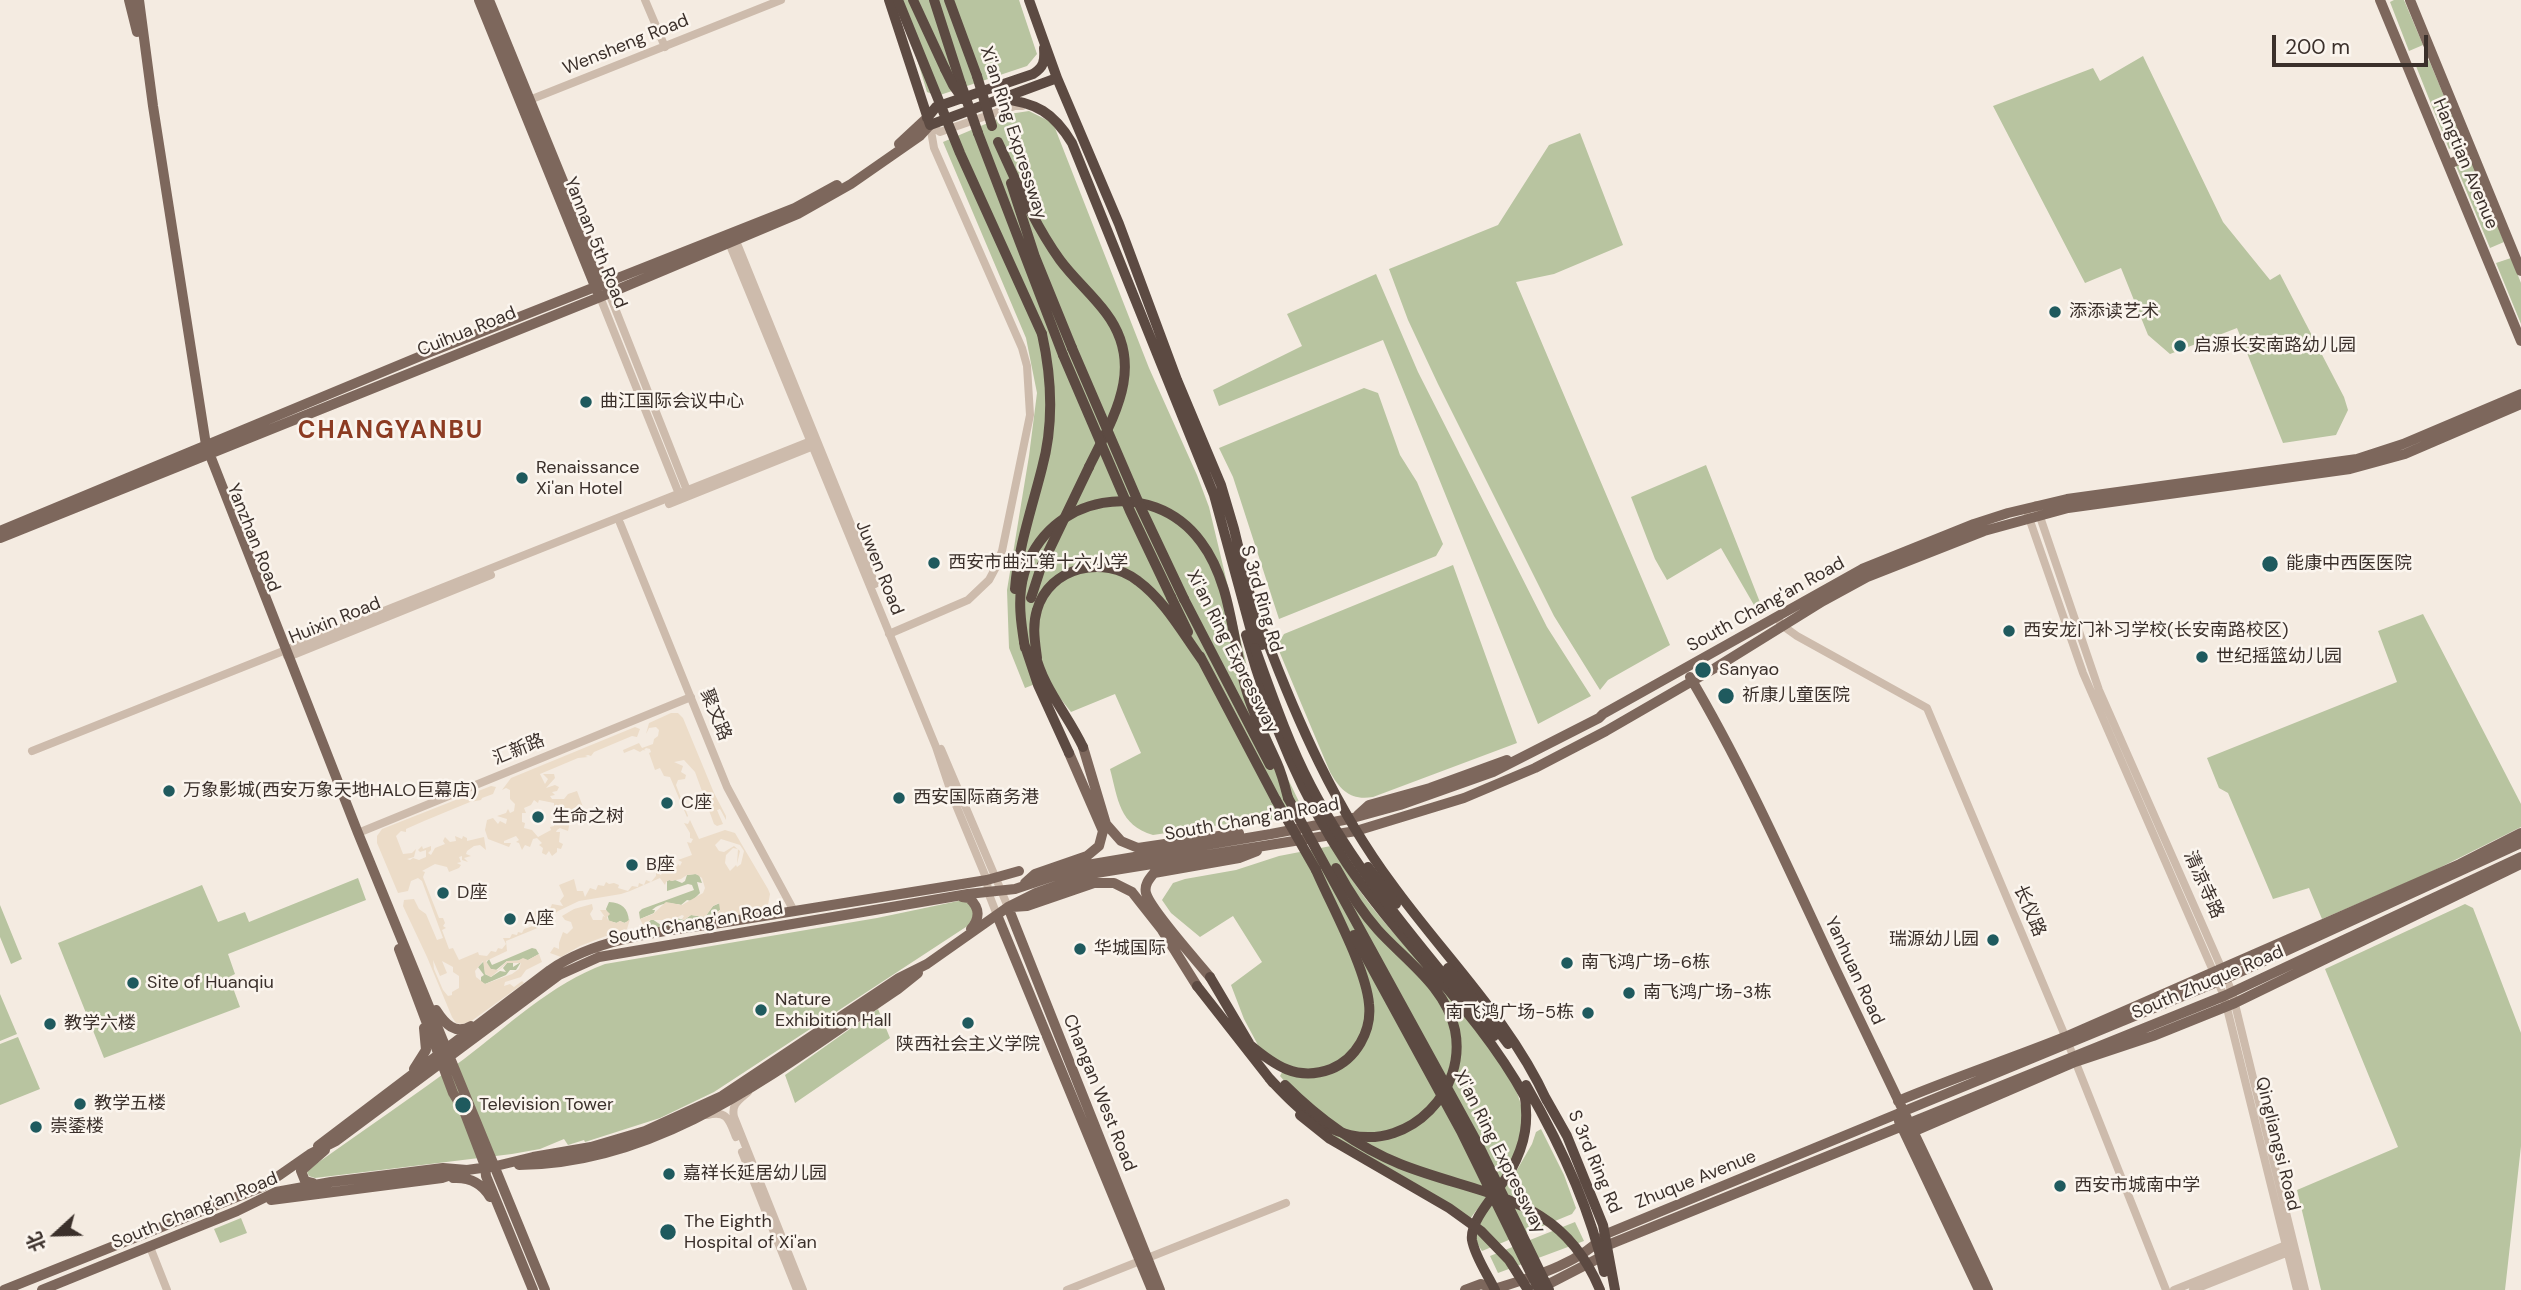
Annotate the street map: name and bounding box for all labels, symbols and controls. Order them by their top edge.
street label: Wensheng Road [560,10,692,80]
scale bar [2276,21,2432,65]
text: 200 m [2285,33,2350,61]
street label: Xi'an Ring Expressway [975,44,1051,222]
street label: Hangtian Avenue [2428,95,2502,233]
street label: Yannan 5th Road [559,174,631,312]
place label: 添添读艺术 [2069,301,2159,323]
street label: Cuihua Road [414,302,520,362]
marker: 添添读艺术 [2047,304,2063,320]
place label: 启源长安南路幼儿园 [2194,335,2356,357]
marker: 启源长安南路幼儿园 [2172,338,2188,354]
place label: 曲江国际会议中心 [600,391,744,413]
marker: 曲江国际会议中心 [578,394,594,410]
district label: CHANGYANBU [299,418,483,446]
place label: Renaissance Xi'an Hotel [536,457,640,500]
marker: Renaissance Xi'an Hotel [514,470,530,486]
street label: Yanzhan Road [222,481,284,595]
street label: Juwen Road [850,518,908,618]
street label: S 3rd Ring Rd [1235,543,1287,655]
place label: 西安市曲江第十六小学 [948,552,1128,574]
street label: South Chang'an Road [1683,553,1849,657]
place label: 能康中西医医院 [2286,553,2412,575]
marker: 能康中西医医院 [2260,554,2280,574]
marker: 西安市曲江第十六小学 [926,555,942,571]
street label: Xi'an Ring Expressway [1181,567,1283,737]
street label: Huixin Road [286,593,384,649]
place label: 西安龙门补习学校(长安南路校区) [2023,620,2288,642]
marker: 西安龙门补习学校(长安南路校区) [2001,623,2017,639]
place label: 世纪摇篮幼儿园 [2216,646,2342,668]
marker: 世纪摇篮幼儿园 [2194,649,2210,665]
place label: Sanyao [1719,659,1779,681]
marker: Sanyao [1693,660,1713,680]
place label: 祈康儿童医院 [1742,685,1850,707]
street label: 聚文路 [695,686,735,744]
marker: 祈康儿童医院 [1716,686,1736,706]
street label: 汇新路 [490,730,548,770]
place label: 万象影城(西安万象天地HALO巨幕店) [183,780,477,802]
marker: 万象影城(西安万象天地HALO巨幕店) [161,783,177,799]
place label: 西安国际商务港 [913,787,1039,809]
marker: 西安国际商务港 [891,790,907,806]
place label: C座 [681,792,712,814]
street label: South Chang'an Road [1163,794,1341,846]
marker: C座 [659,795,675,811]
place label: 生命之树 [552,806,624,828]
marker: 生命之树 [530,809,546,825]
street label: 清凉寺路 [2178,848,2228,922]
place label: B座 [646,854,675,876]
marker: B座 [624,857,640,873]
place label: D座 [457,882,487,904]
street label: 长仪路 [2009,882,2049,940]
marker: D座 [435,885,451,901]
street label: South Chang'an Road [607,898,785,950]
place label: A座 [524,908,554,930]
marker: A座 [502,911,518,927]
street label: Yanhuan Road [1820,914,1888,1028]
place label: 瑞源幼儿园 [1889,929,1979,951]
marker: 瑞源幼儿园 [1985,932,2001,948]
place label: 华城国际 [1094,938,1166,960]
marker: 华城国际 [1072,941,1088,957]
street label: South Zhuque Road [2129,941,2287,1025]
place label: 南飞鸿广场-6栋 [1581,952,1710,974]
marker: 南飞鸿广场-6栋 [1559,955,1575,971]
place label: Site of Huanqiu [147,972,274,994]
marker: Site of Huanqiu [125,975,141,991]
place label: 南飞鸿广场-3栋 [1643,982,1771,1004]
marker: 南飞鸿广场-3栋 [1621,985,1637,1001]
place label: Nature Exhibition Hall [775,989,892,1032]
marker: Nature Exhibition Hall [753,1002,769,1018]
place label: 南飞鸿广场-5栋 [1445,1002,1574,1024]
marker: 南飞鸿广场-5栋 [1580,1005,1596,1021]
street label: Changan West Road [1058,1011,1140,1175]
place label: 教学六楼 [64,1013,136,1035]
marker: 陕西社会主义学院 [960,1015,976,1031]
marker: 教学六楼 [42,1016,58,1032]
place label: 陕西社会主义学院 [896,1034,1040,1056]
street label: Xi'an Ring Expressway [1448,1067,1550,1237]
street label: Qingliangsi Road [2250,1075,2304,1213]
place label: 教学五楼 [94,1093,166,1115]
place label: Television Tower [479,1094,614,1116]
marker: Television Tower [453,1095,473,1115]
marker: 教学五楼 [72,1096,88,1112]
street label: S 3rd Ring Rd [1563,1107,1625,1217]
place label: 崇鋈楼 [50,1116,104,1138]
marker: 崇鋈楼 [28,1119,44,1135]
street label: Zhuque Avenue [1633,1146,1759,1214]
place label: 嘉祥长延居幼儿园 [683,1163,827,1185]
marker: 嘉祥长延居幼儿园 [661,1166,677,1182]
street label: South Chang'an Road [109,1168,281,1254]
place label: 西安市城南中学 [2074,1175,2200,1197]
marker: 西安市城南中学 [2052,1178,2068,1194]
north arrow [21,1199,91,1269]
place label: The Eighth Hospital of Xi'an [684,1211,817,1254]
marker: The Eighth Hospital of Xi'an [658,1222,678,1242]
text: 北 [21,1229,51,1256]

